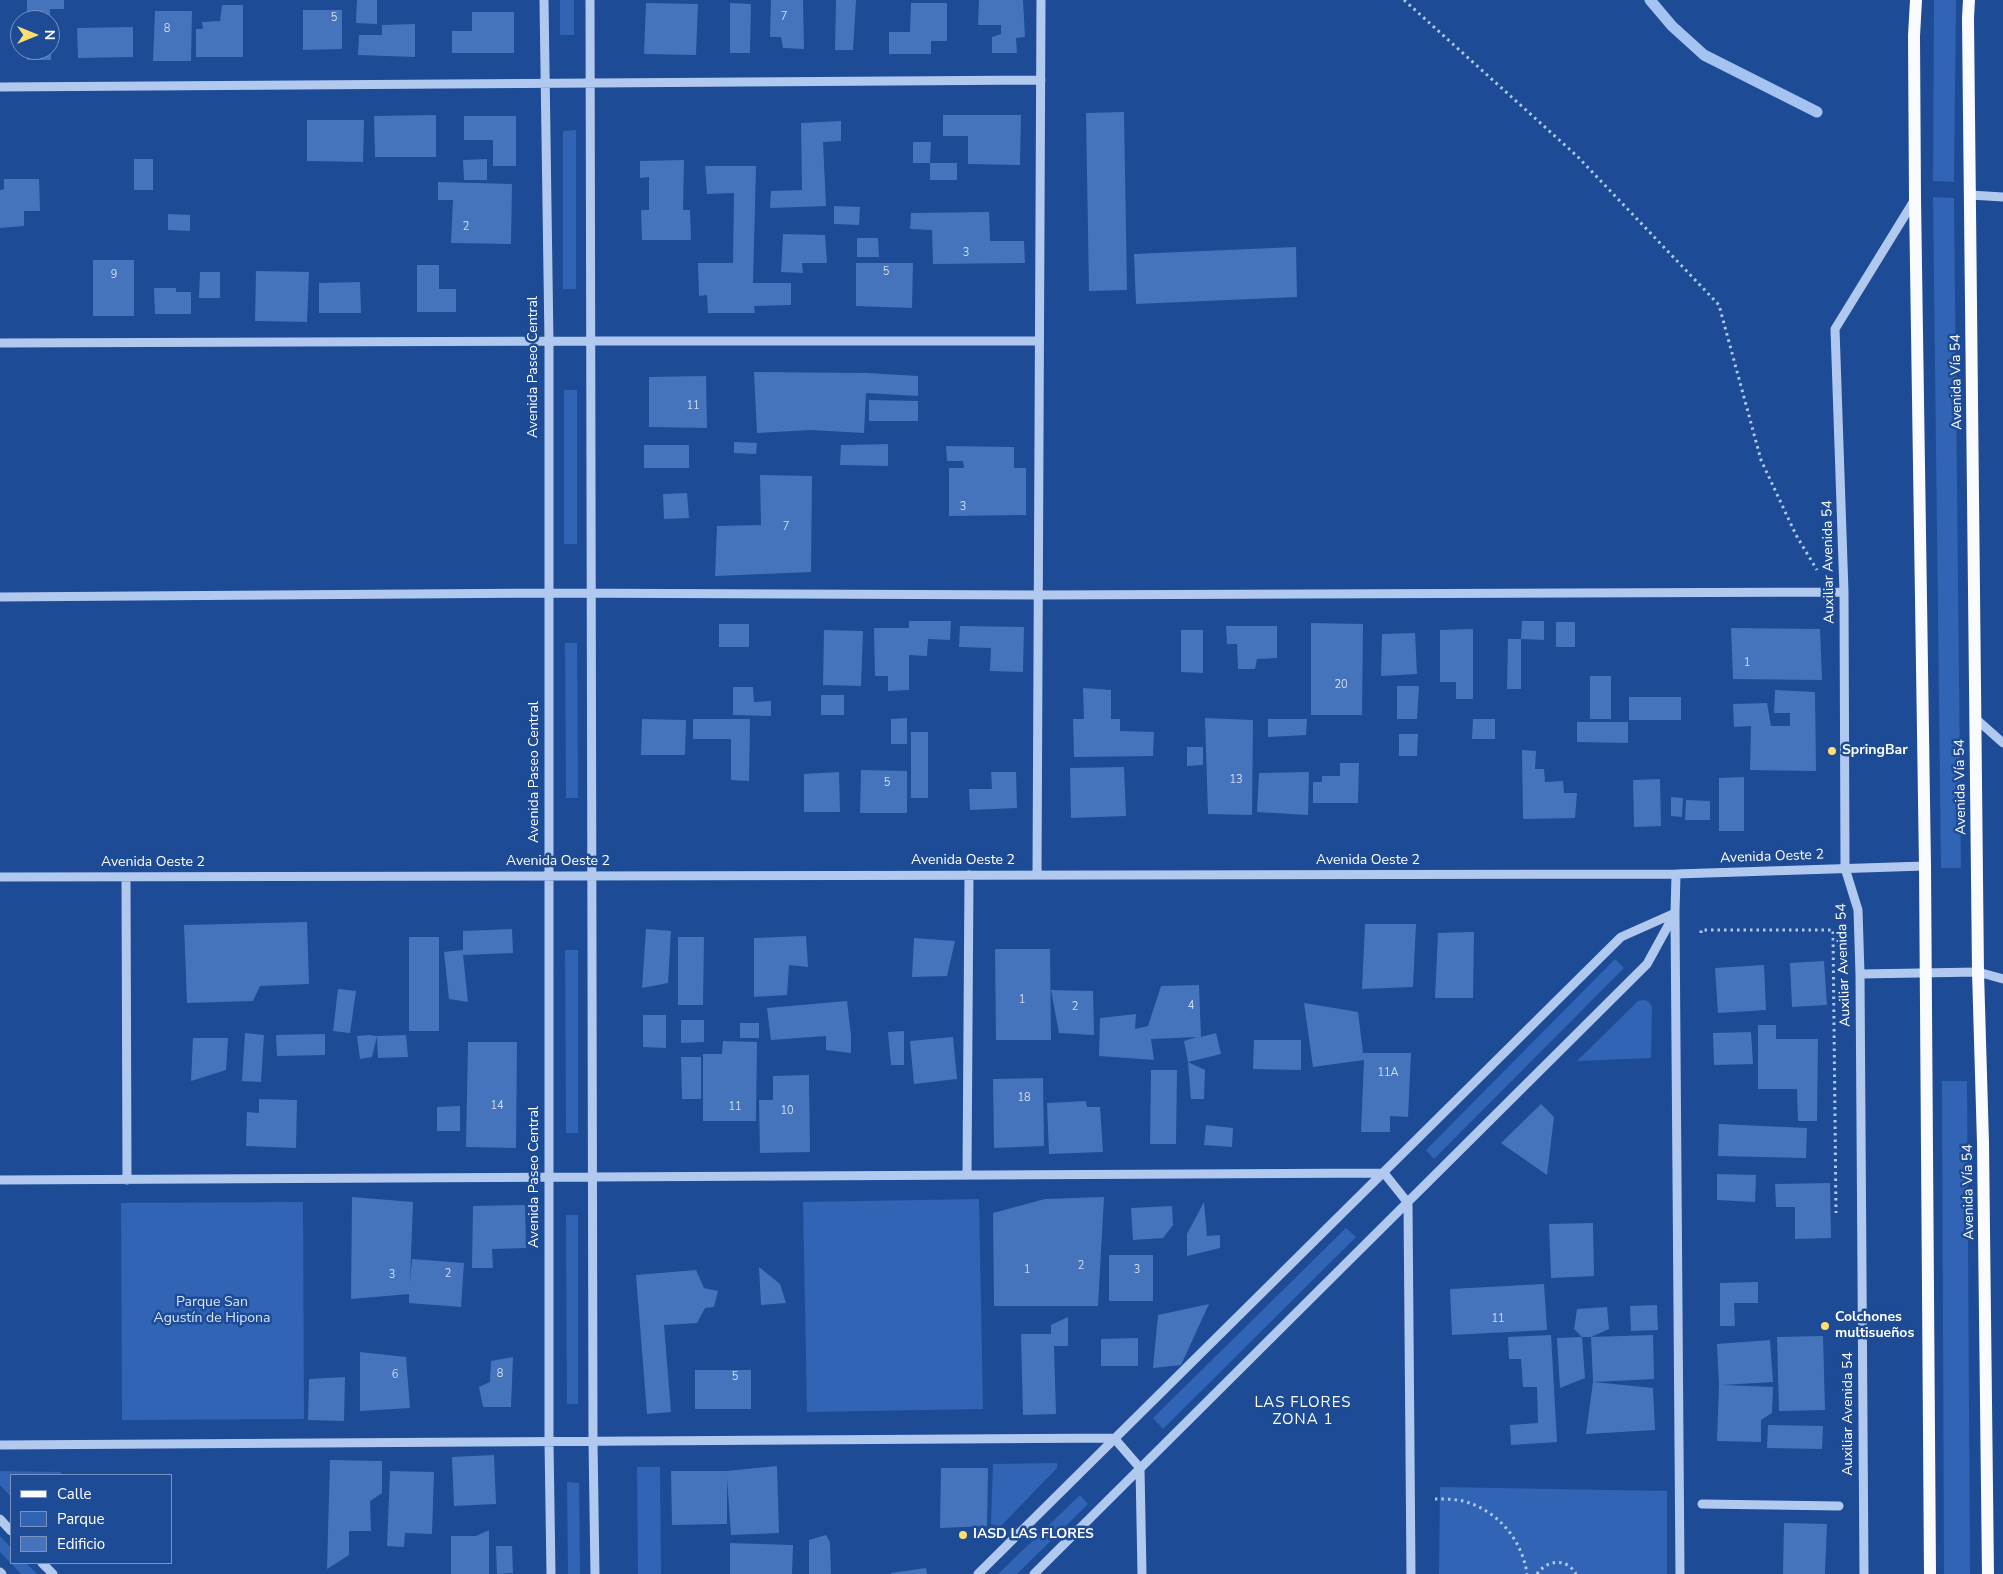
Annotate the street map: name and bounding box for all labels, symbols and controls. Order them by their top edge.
north arrow [10,10,60,60]
house number: 7 [781,10,787,24]
house number: 5 [331,11,337,25]
house number: 8 [164,22,170,36]
text: N [40,30,59,40]
house number: 2 [463,220,469,234]
house number: 3 [963,246,969,260]
house number: 5 [883,265,889,279]
house number: 9 [111,268,117,282]
street label: Avenida Paseo Central [526,296,542,438]
street label: Avenida Vía 54 [1948,334,1966,430]
house number: 11 [686,399,700,413]
house number: 3 [960,500,966,514]
street label: Auxiliar Avenida 54 [1820,500,1838,624]
house number: 7 [783,520,789,534]
house number: 1 [1744,656,1750,670]
house number: 20 [1334,678,1348,692]
street label: Avenida Paseo Central [527,701,543,843]
street label: Avenida Vía 54 [1952,739,1970,835]
place label: SpringBar [1842,743,1908,759]
marker: SpringBar [1826,745,1838,757]
house number: 13 [1229,773,1243,787]
house number: 5 [884,776,890,790]
street label: Avenida Oeste 2 [1720,847,1824,867]
street label: Avenida Oeste 2 [911,853,1015,869]
street label: Avenida Oeste 2 [1316,853,1420,869]
street label: Avenida Oeste 2 [506,854,610,870]
street label: Avenida Oeste 2 [101,855,205,871]
street label: Auxiliar Avenida 54 [1833,903,1855,1027]
house number: 1 [1019,993,1025,1007]
house number: 4 [1188,999,1194,1013]
house number: 2 [1072,1000,1078,1014]
house number: 11A [1377,1066,1399,1080]
house number: 18 [1017,1091,1031,1105]
house number: 14 [490,1099,504,1113]
house number: 11 [728,1100,742,1114]
house number: 10 [780,1104,794,1118]
street label: Avenida Paseo Central [527,1106,543,1248]
street label: Avenida Vía 54 [1960,1144,1978,1240]
house number: 2 [1078,1259,1084,1273]
house number: 1 [1024,1263,1030,1277]
house number: 3 [1134,1263,1140,1277]
house number: 2 [445,1267,451,1281]
house number: 3 [389,1268,395,1282]
park label: Parque San Agustín de Hipona [154,1295,270,1328]
place label: Colchones multisueños [1835,1310,1914,1342]
house number: 11 [1491,1312,1505,1326]
marker: Colchones multisueños [1819,1320,1831,1332]
street label: Auxiliar Avenida 54 [1841,1352,1857,1476]
house number: 8 [497,1367,503,1381]
house number: 6 [392,1368,398,1382]
house number: 5 [732,1370,738,1384]
district label: LAS FLORES ZONA 1 [1253,1394,1353,1429]
legend [10,1474,172,1564]
text: Calle [57,1484,92,1504]
text: Parque [57,1509,105,1529]
place label: IASD LAS FLORES [973,1527,1094,1543]
marker: IASD LAS FLORES [957,1529,969,1541]
text: Edificio [57,1534,105,1554]

